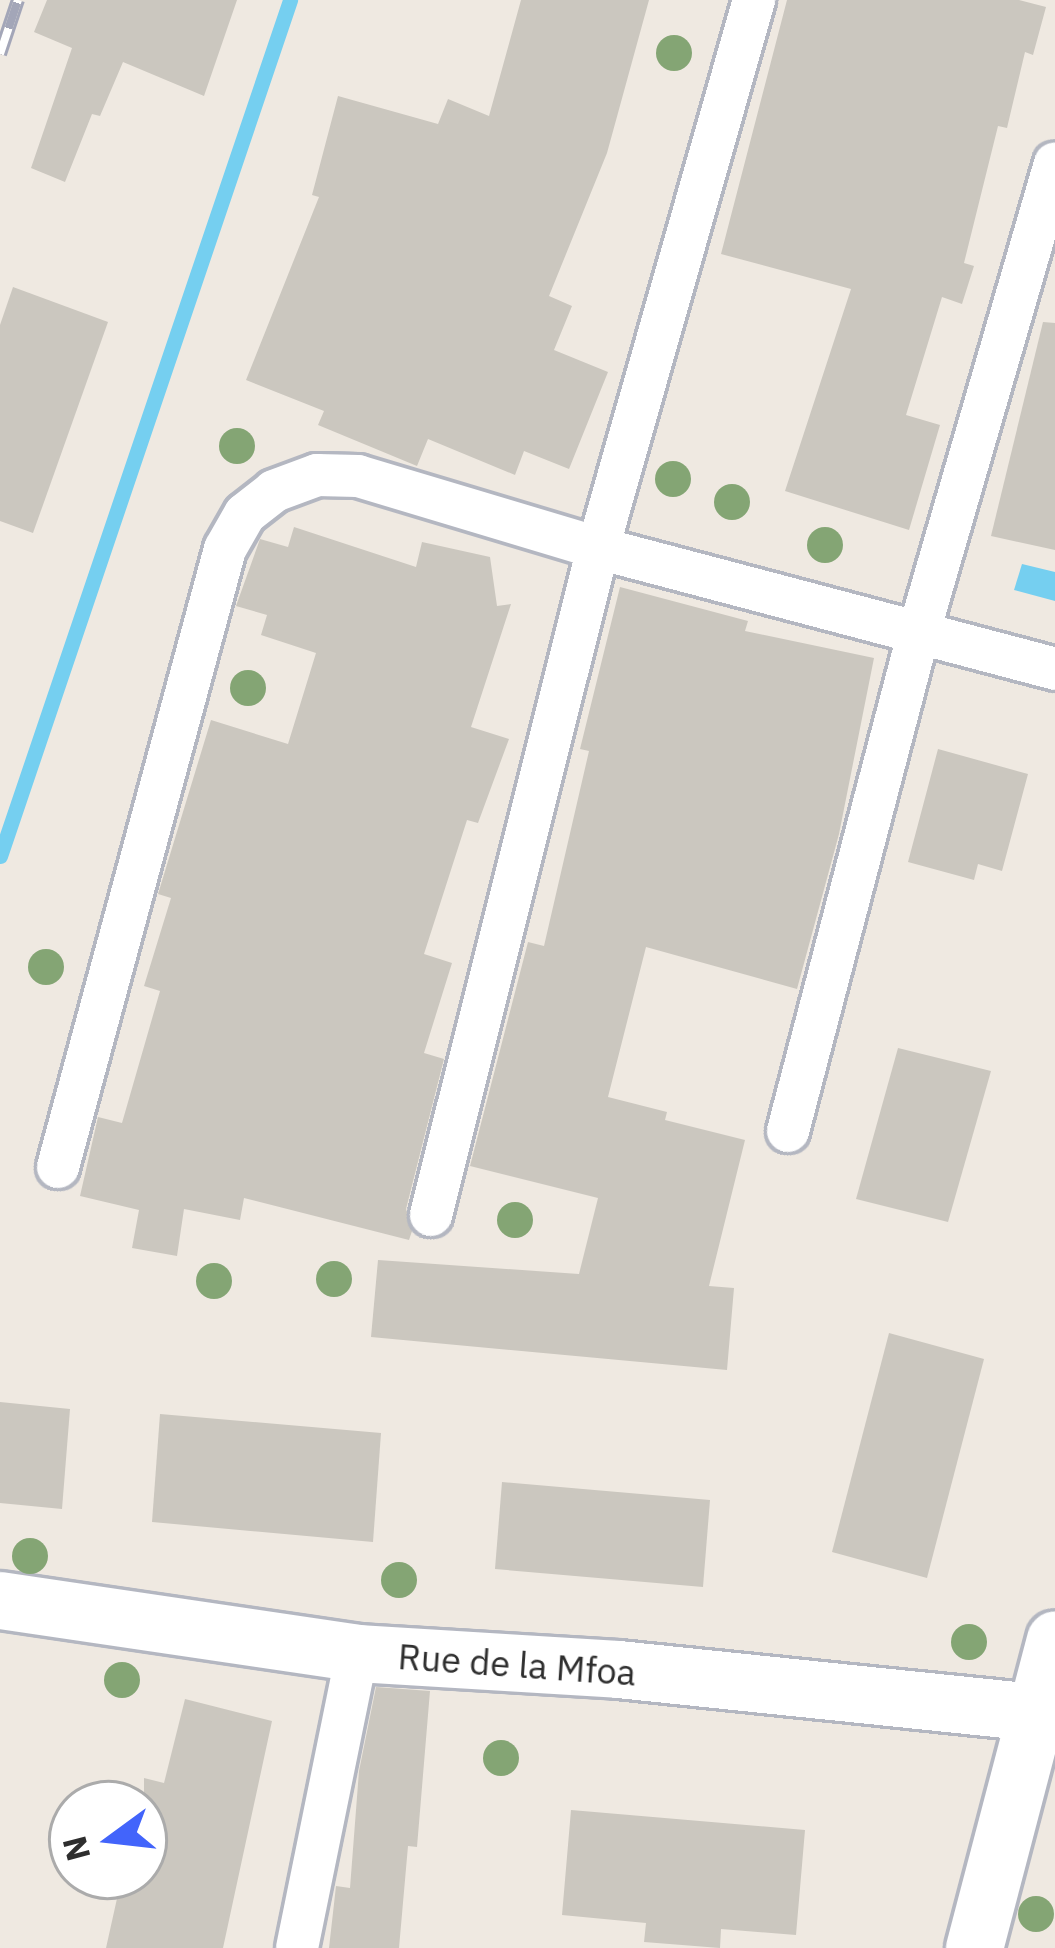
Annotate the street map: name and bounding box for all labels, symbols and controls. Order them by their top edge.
street label: Rue de la Mfoa [397,1634,637,1694]
north arrow [48,1780,168,1900]
text: N [52,1832,100,1866]

